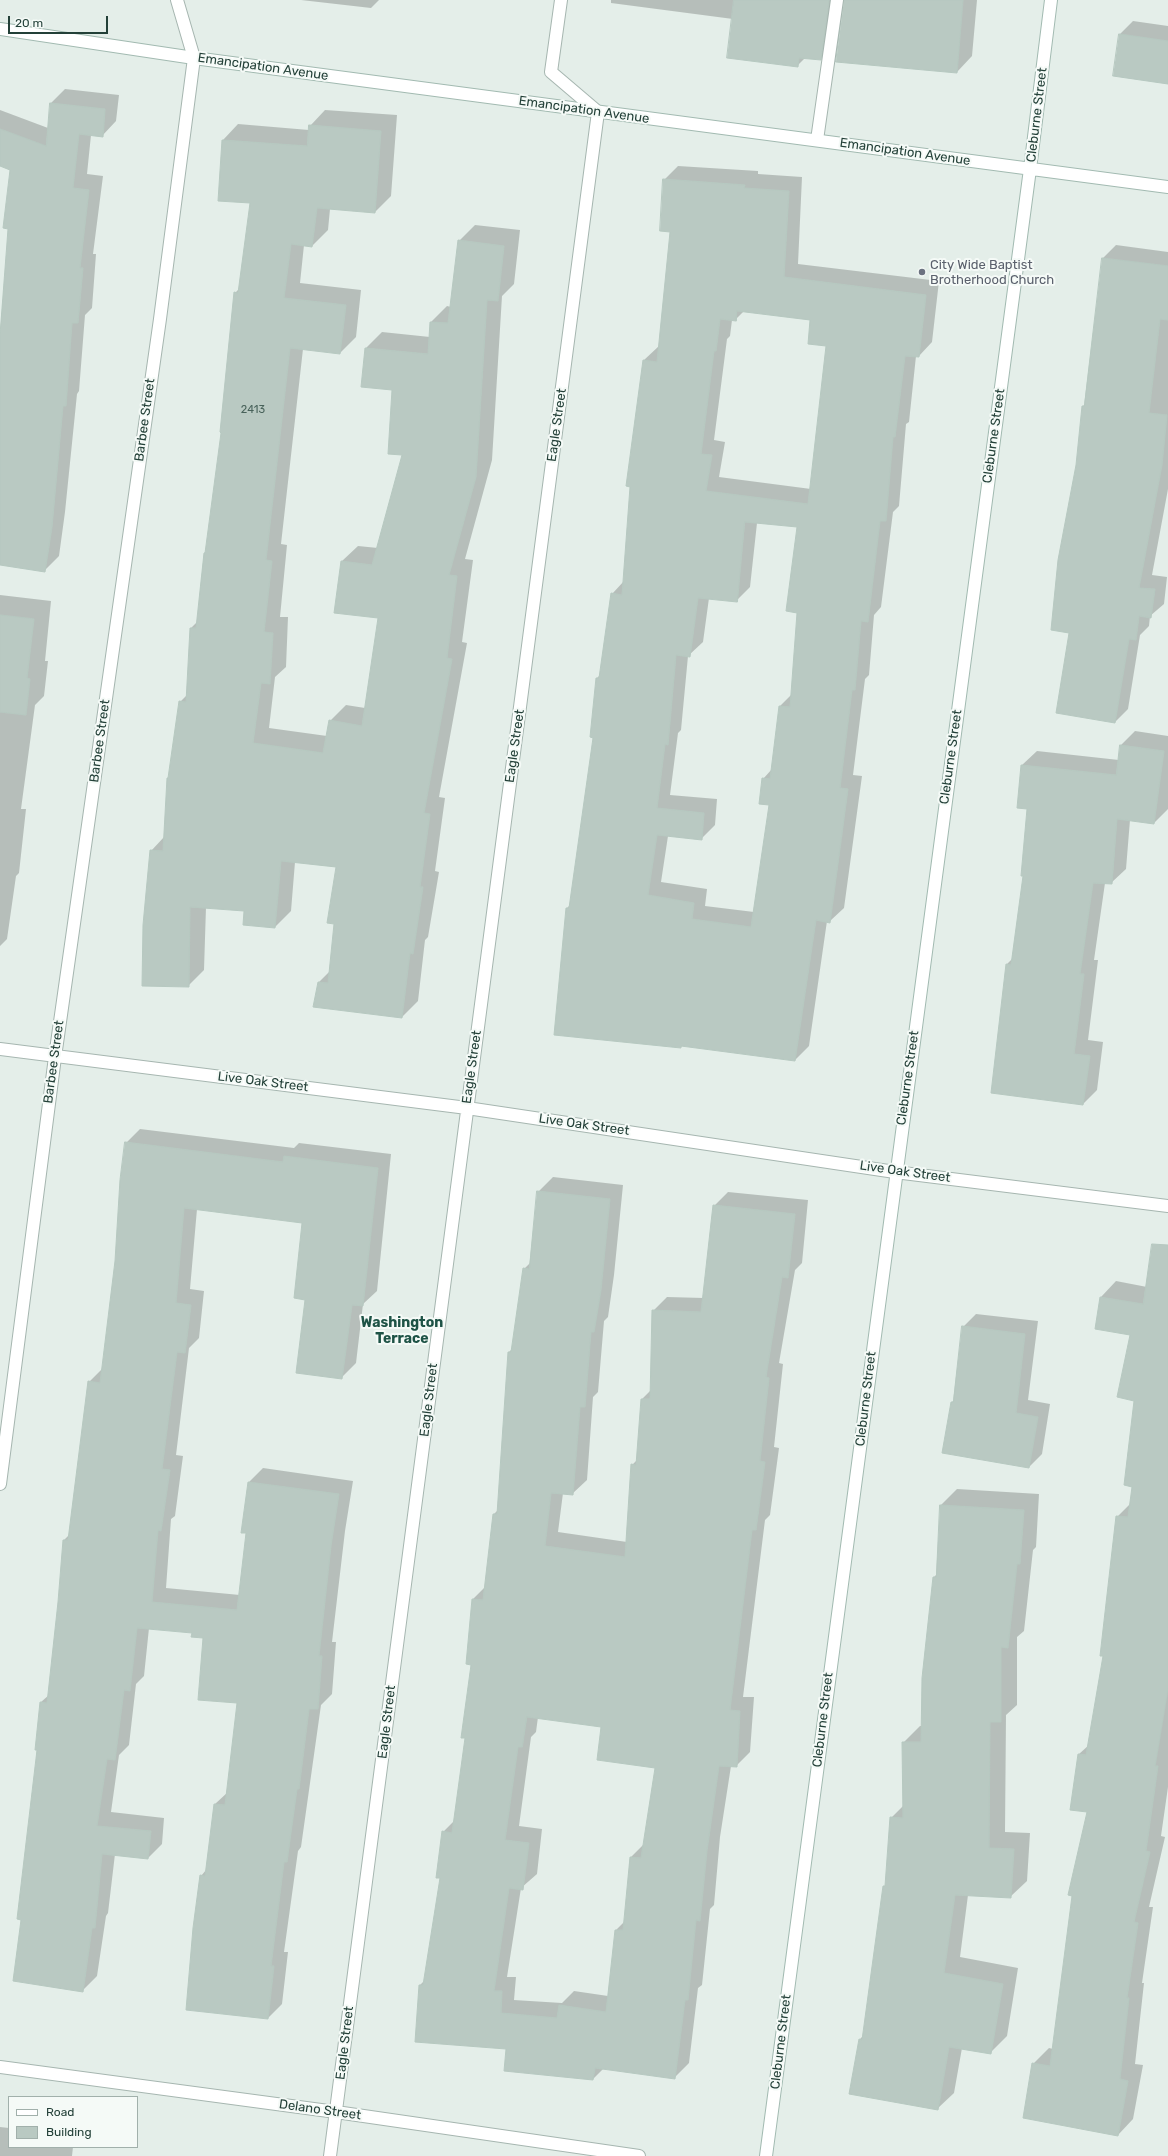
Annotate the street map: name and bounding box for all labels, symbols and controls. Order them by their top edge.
scale bar [10,8,110,34]
text: 20 m [15,16,43,30]
street label: Emancipation Avenue [197,50,329,84]
street label: Cleburne Street [1023,67,1051,163]
street label: Emancipation Avenue [518,93,650,127]
street label: Emancipation Avenue [839,135,971,169]
place label: City Wide Baptist Brotherhood Church [930,257,1054,288]
marker: City Wide Baptist Brotherhood Church [917,267,927,277]
street label: Barbee Street [131,377,159,463]
street label: Eagle Street [544,387,570,463]
street label: Cleburne Street [980,388,1008,484]
house number: 2413 [241,403,265,417]
street label: Barbee Street [86,698,114,784]
street label: Eagle Street [502,708,528,784]
street label: Cleburne Street [937,709,965,805]
street label: Barbee Street [40,1019,68,1105]
street label: Eagle Street [459,1029,485,1105]
street label: Cleburne Street [894,1030,922,1126]
street label: Live Oak Street [217,1069,309,1095]
street label: Live Oak Street [538,1111,630,1139]
street label: Live Oak Street [859,1158,951,1186]
district label: Washington Terrace [361,1315,443,1348]
street label: Cleburne Street [852,1351,880,1447]
street label: Eagle Street [417,1362,441,1438]
street label: Cleburne Street [809,1672,837,1768]
street label: Eagle Street [375,1684,399,1760]
street label: Cleburne Street [767,1994,795,2090]
street label: Eagle Street [333,2005,357,2081]
legend [8,2096,138,2148]
street label: Delano Street [278,2097,362,2123]
text: Road [46,2105,74,2119]
text: Building [46,2125,92,2139]

